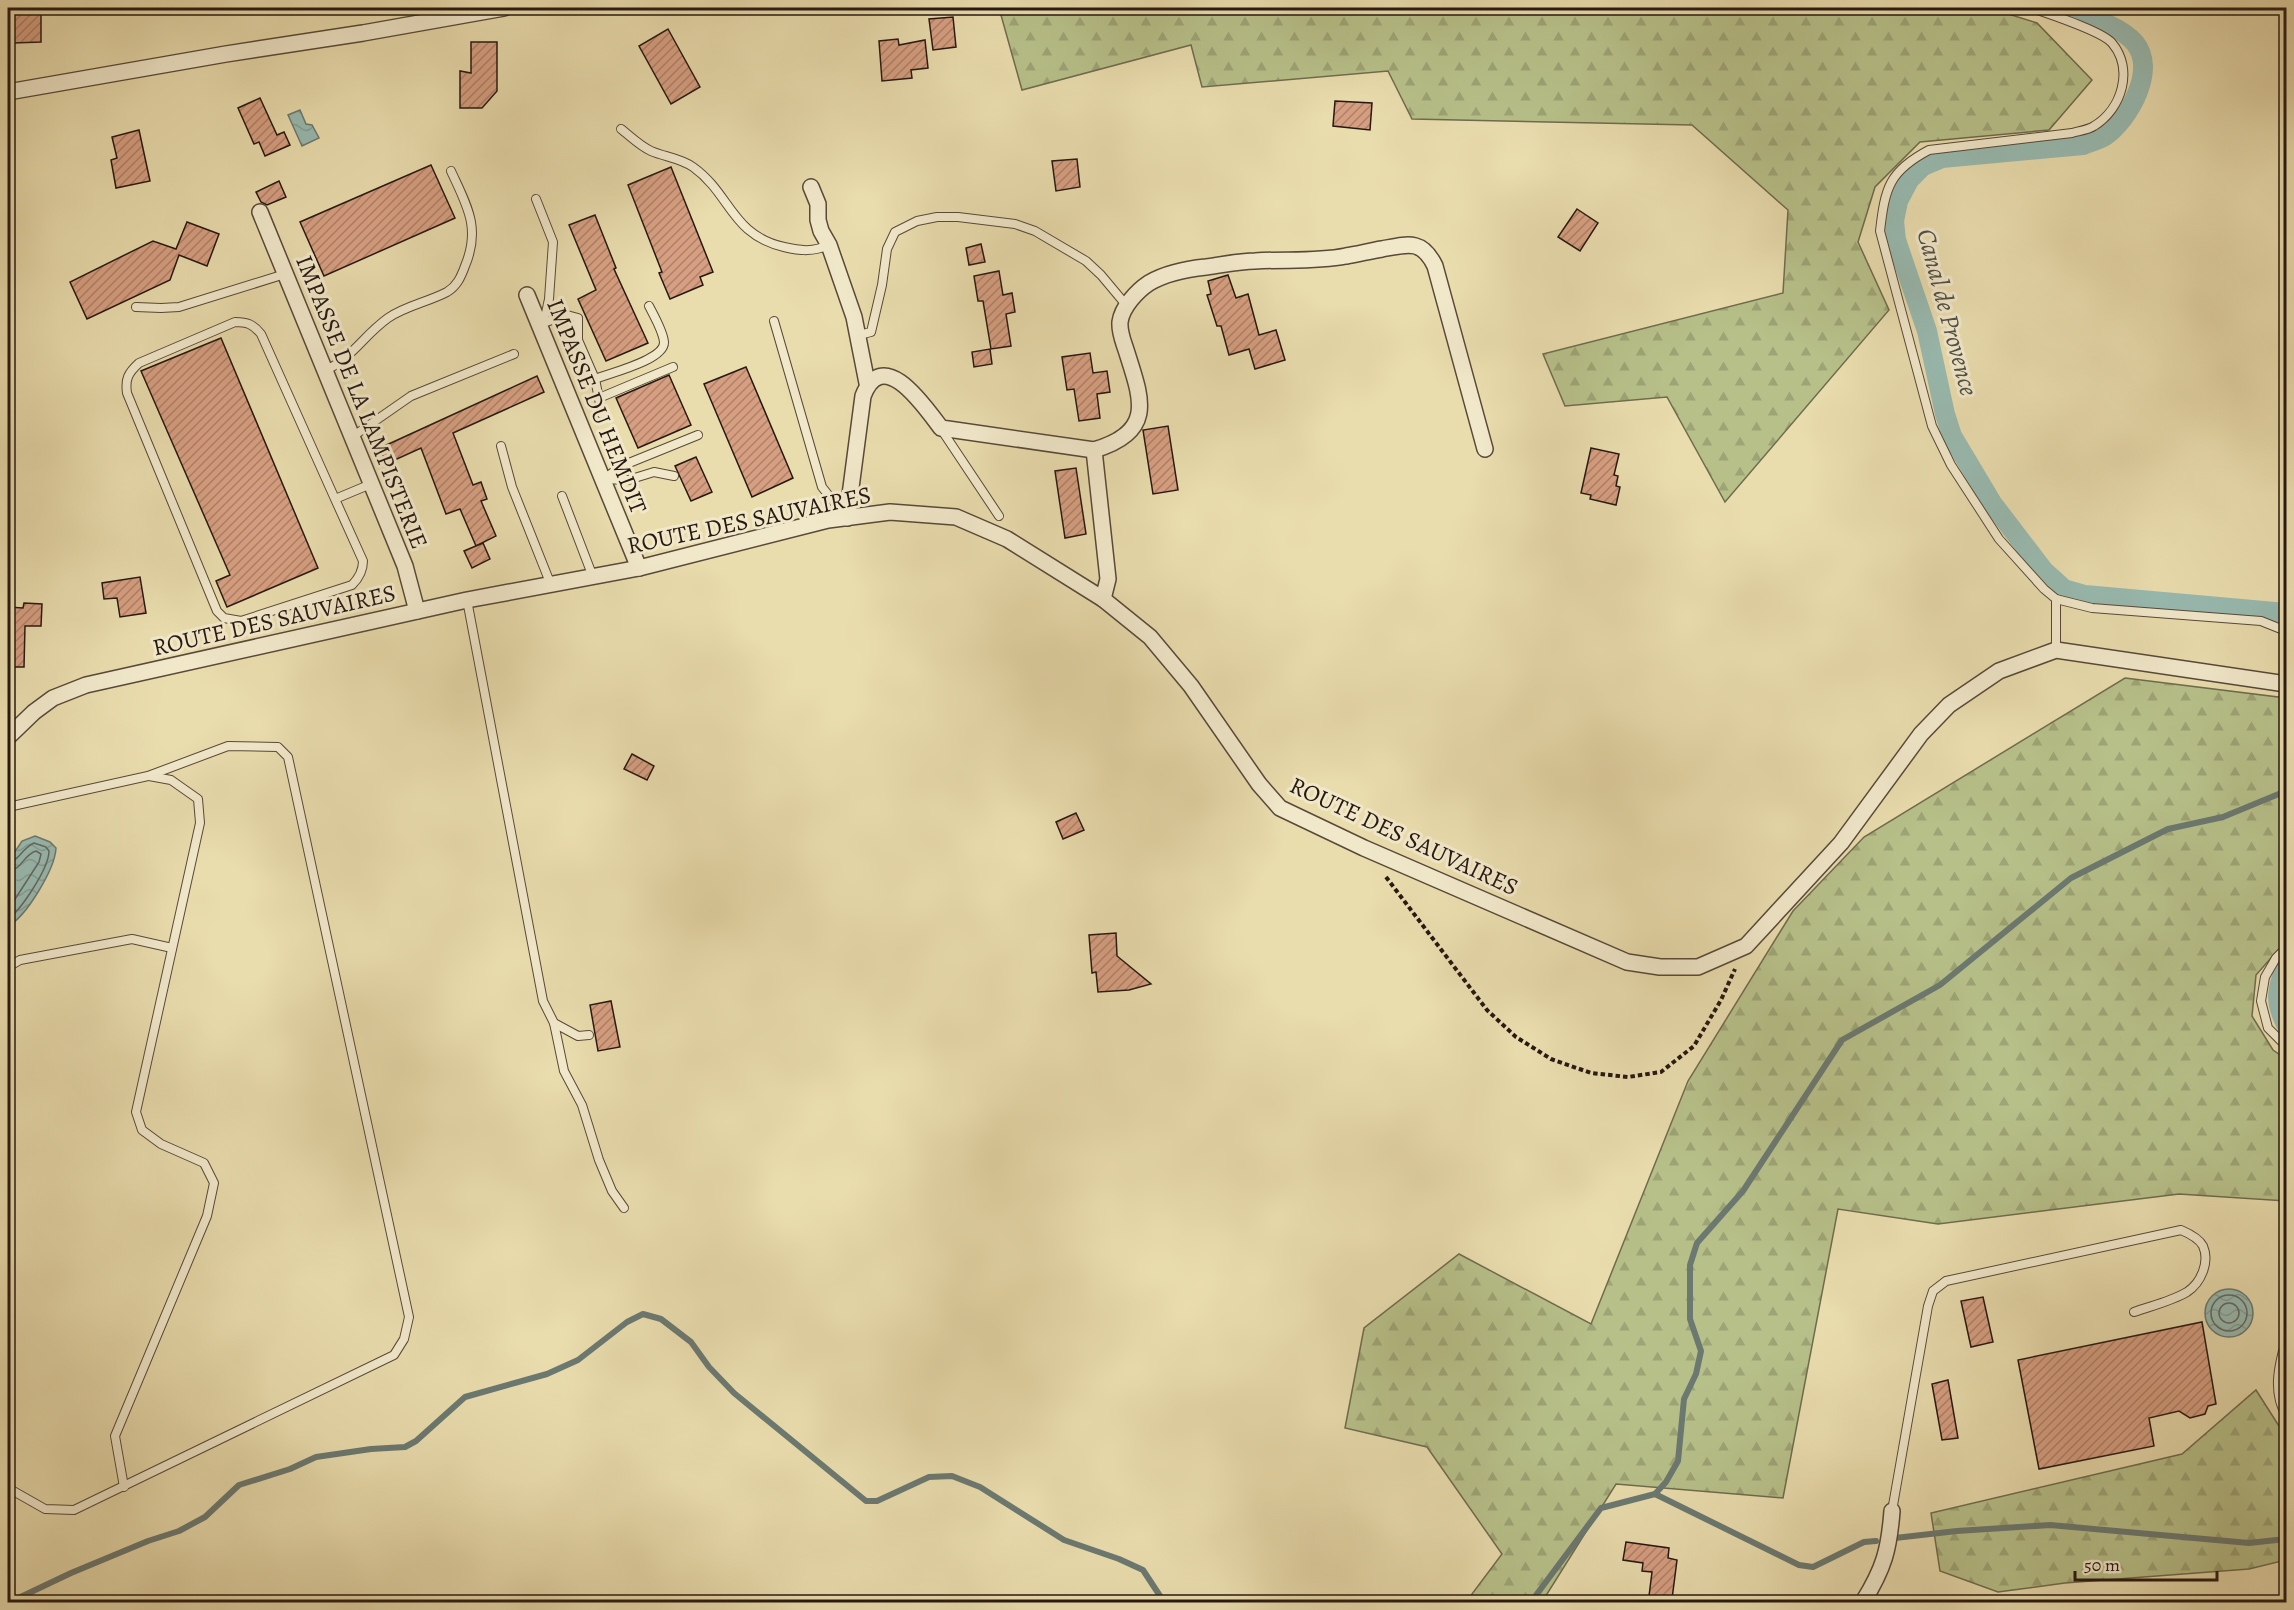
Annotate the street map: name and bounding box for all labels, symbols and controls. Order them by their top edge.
water label: Canal de Provence [1908,225,1987,400]
street label: IMPASSE DE LA LAMPISTERIE [288,250,436,554]
street label: IMPASSE DU HEMDIT [539,294,655,518]
street label: ROUTE DES SAUVAIRES [624,478,874,562]
street label: ROUTE DES SAUVAIRES [149,576,399,664]
street label: ROUTE DES SAUVAIRES [1285,769,1523,903]
scale bar [2075,1544,2218,1582]
text: 50 m [2084,1553,2120,1577]

